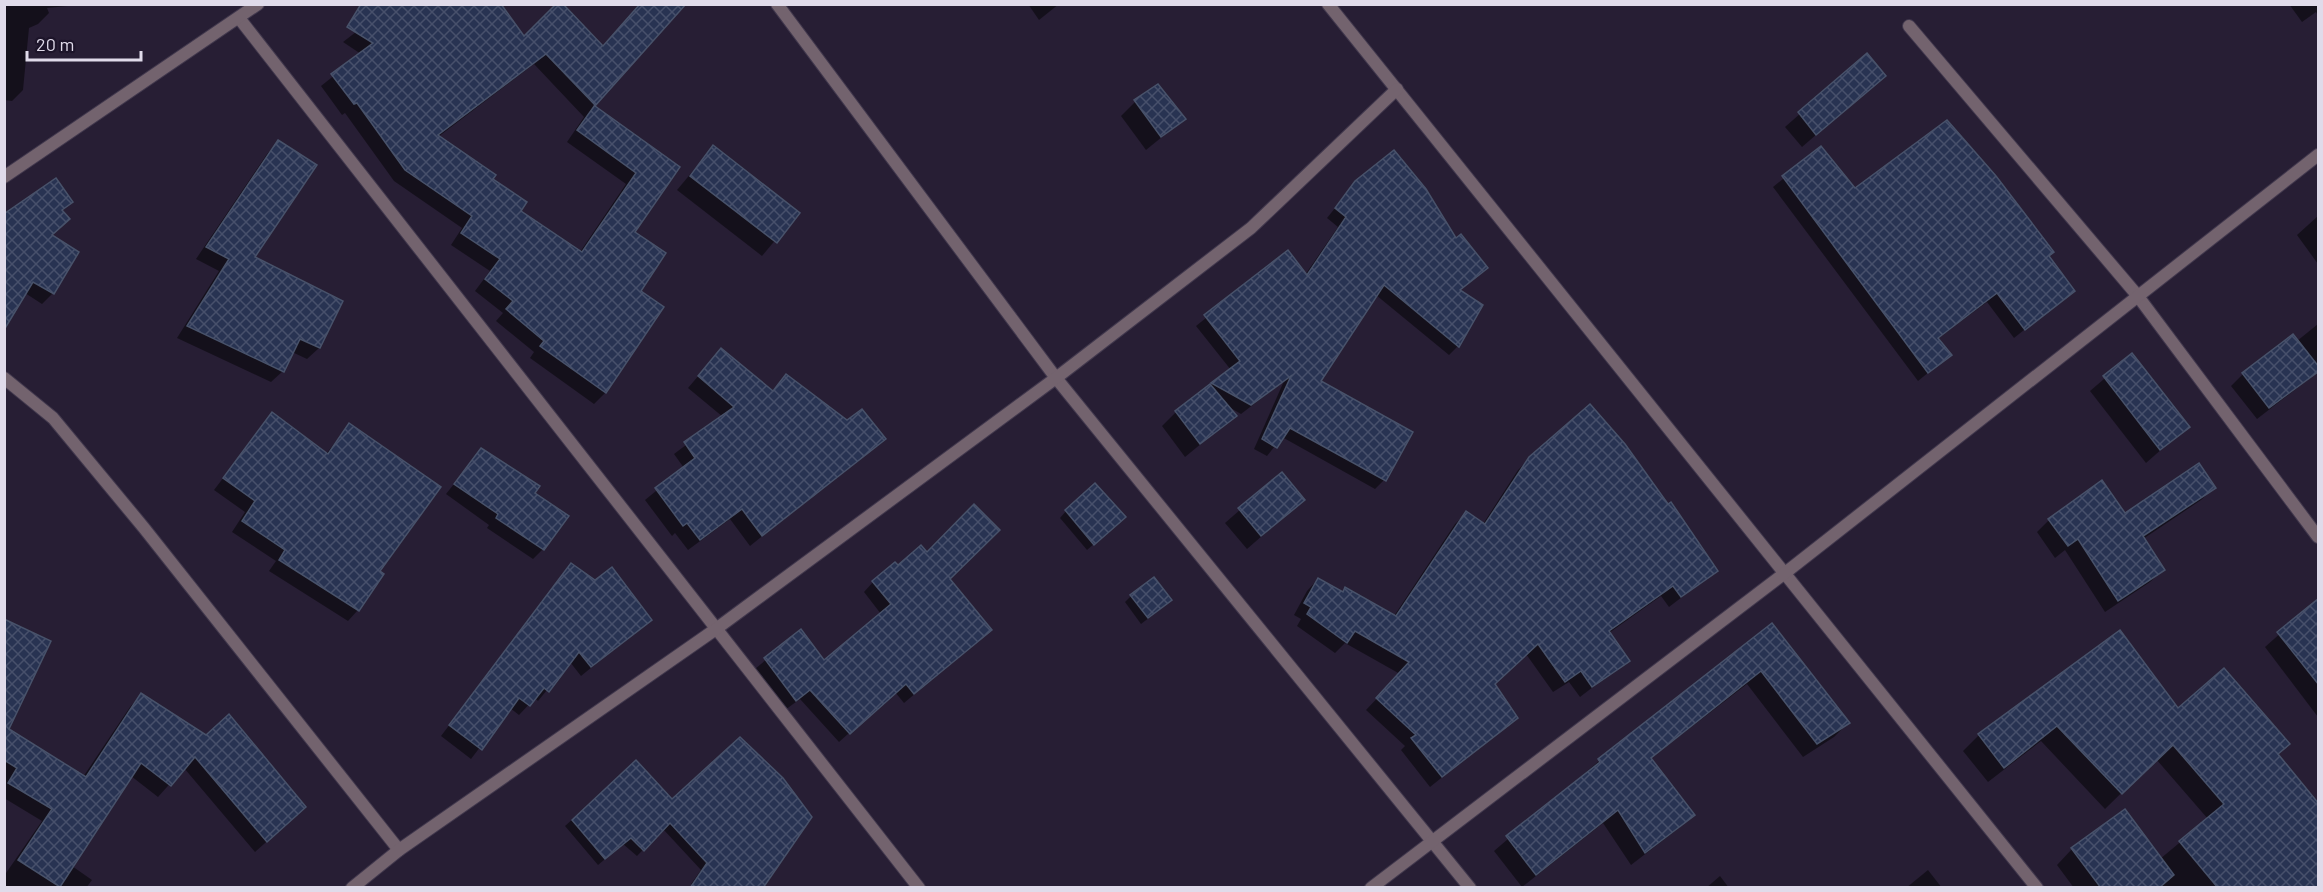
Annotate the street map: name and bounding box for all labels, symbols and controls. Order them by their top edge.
scale bar [27,24,141,62]
text: 20 m [36,33,74,55]

